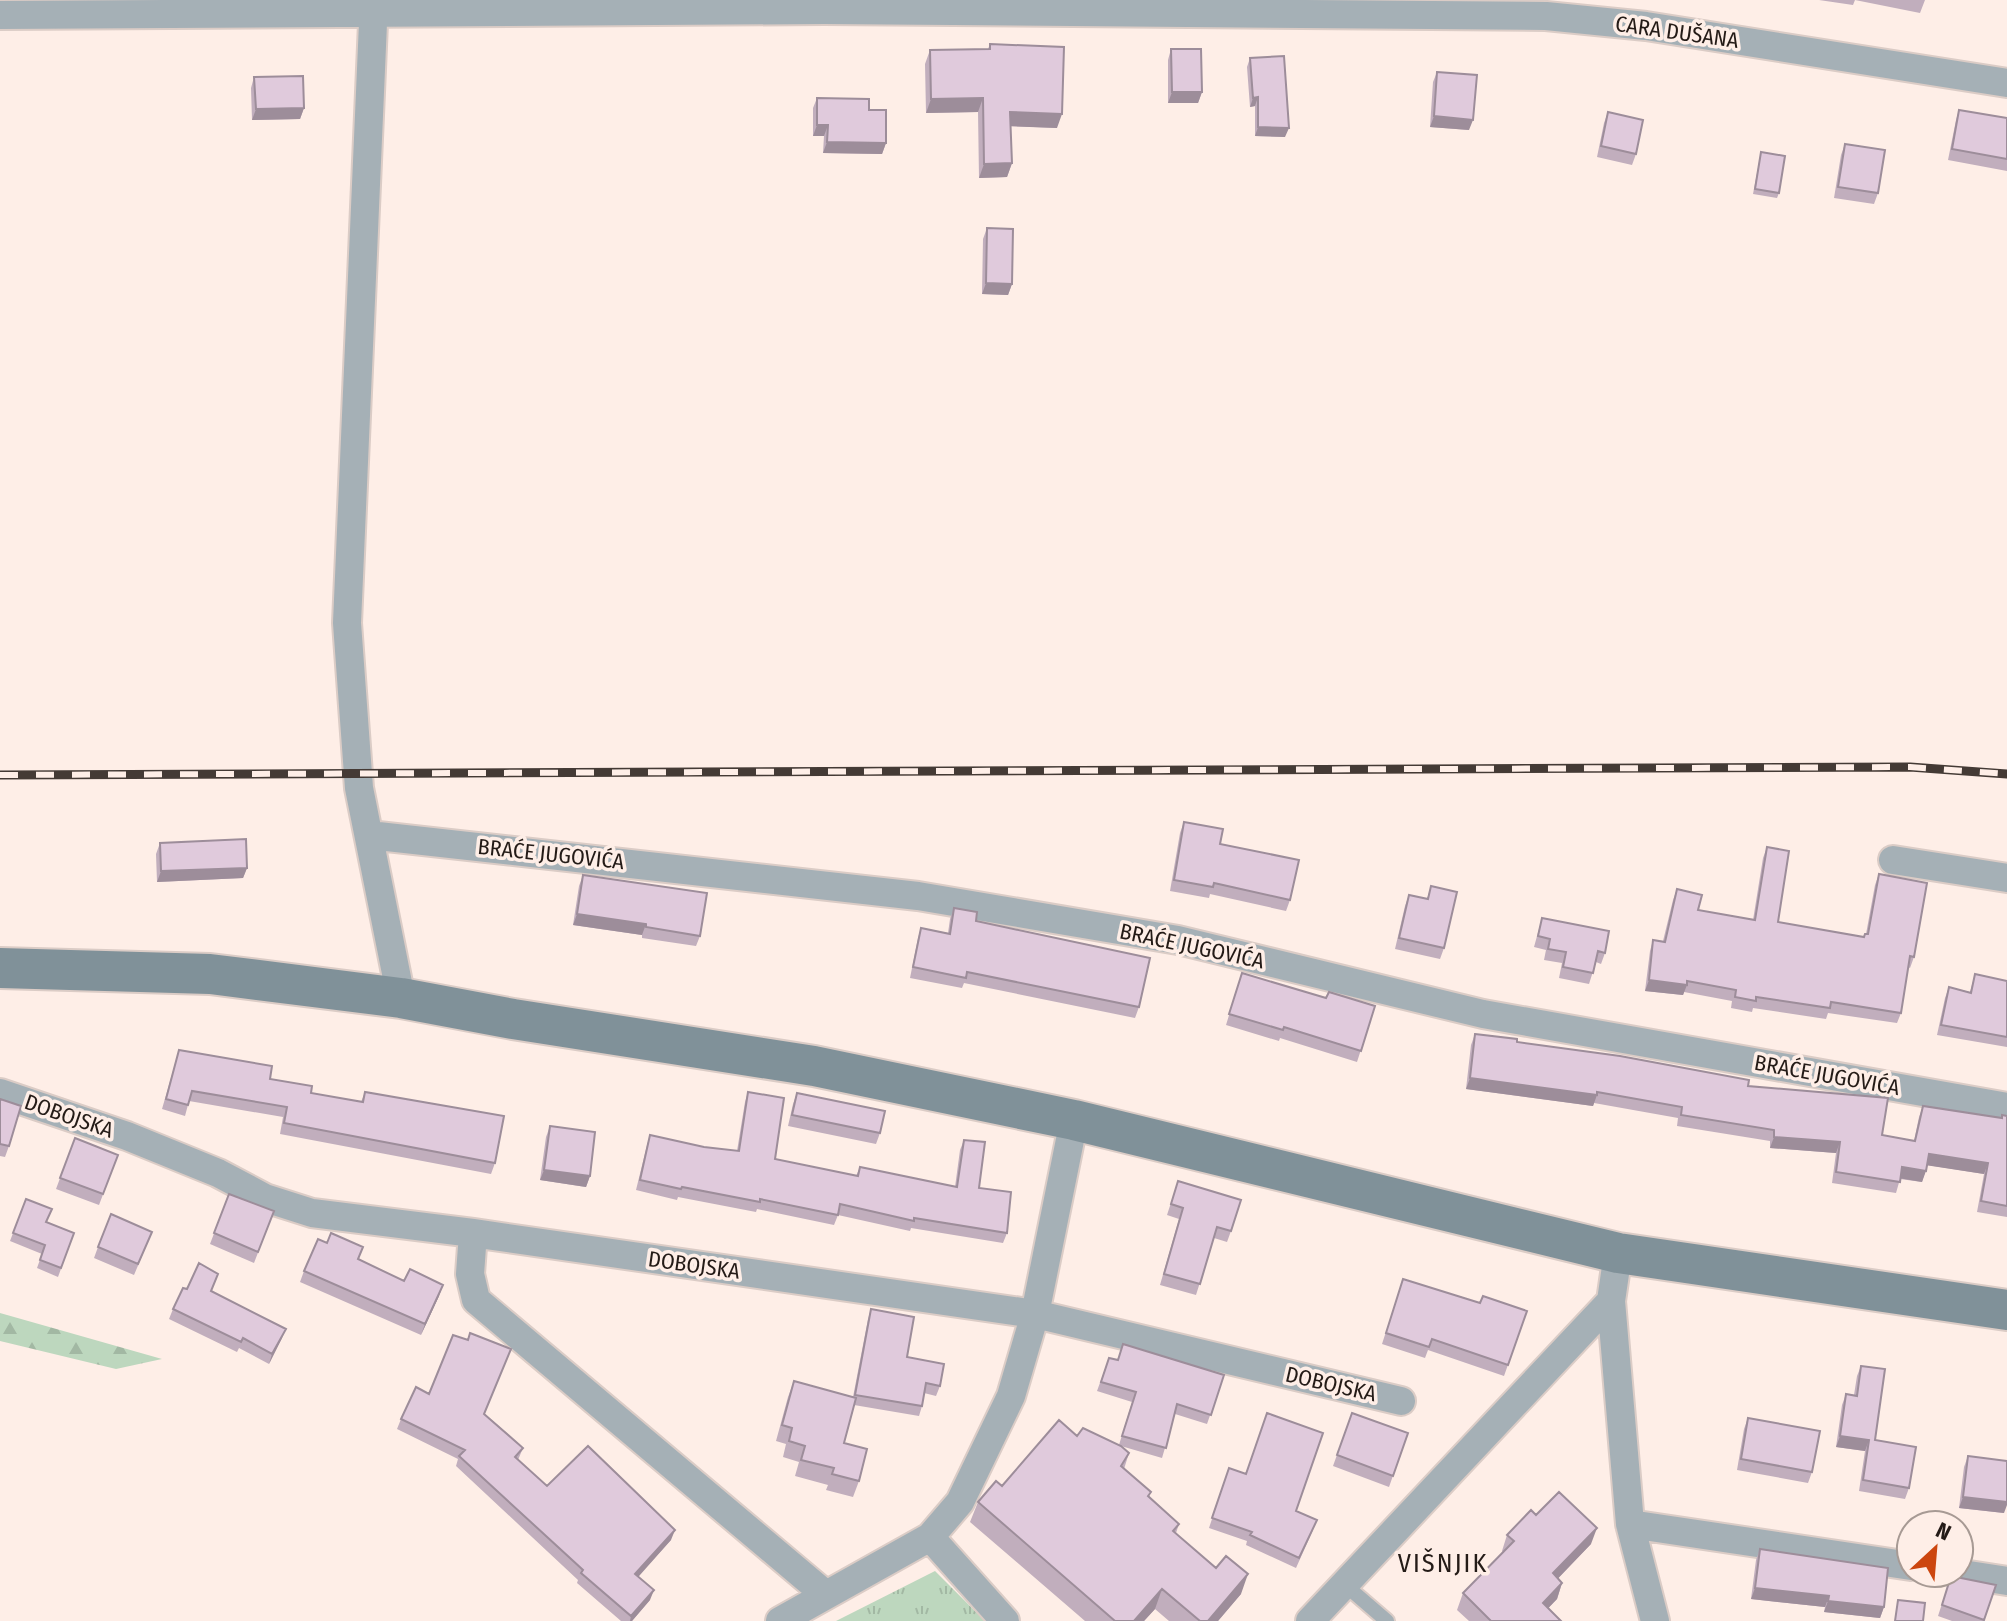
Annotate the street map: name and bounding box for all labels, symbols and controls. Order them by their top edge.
street label: CARA DUŠANA [1614,10,1741,54]
street label: BRAĆE JUGOVIĆA [476,833,626,875]
street label: BRAĆE JUGOVIĆA [1117,918,1267,975]
street label: BRAĆE JUGOVIĆA [1752,1049,1902,1101]
street label: DOBOJSKA [21,1088,117,1144]
street label: DOBOJSKA [646,1245,742,1285]
street label: DOBOJSKA [1283,1360,1379,1408]
north arrow [1895,1509,1975,1589]
text: N [1932,1516,1955,1546]
district label: VIŠNJIK [1398,1548,1488,1579]

